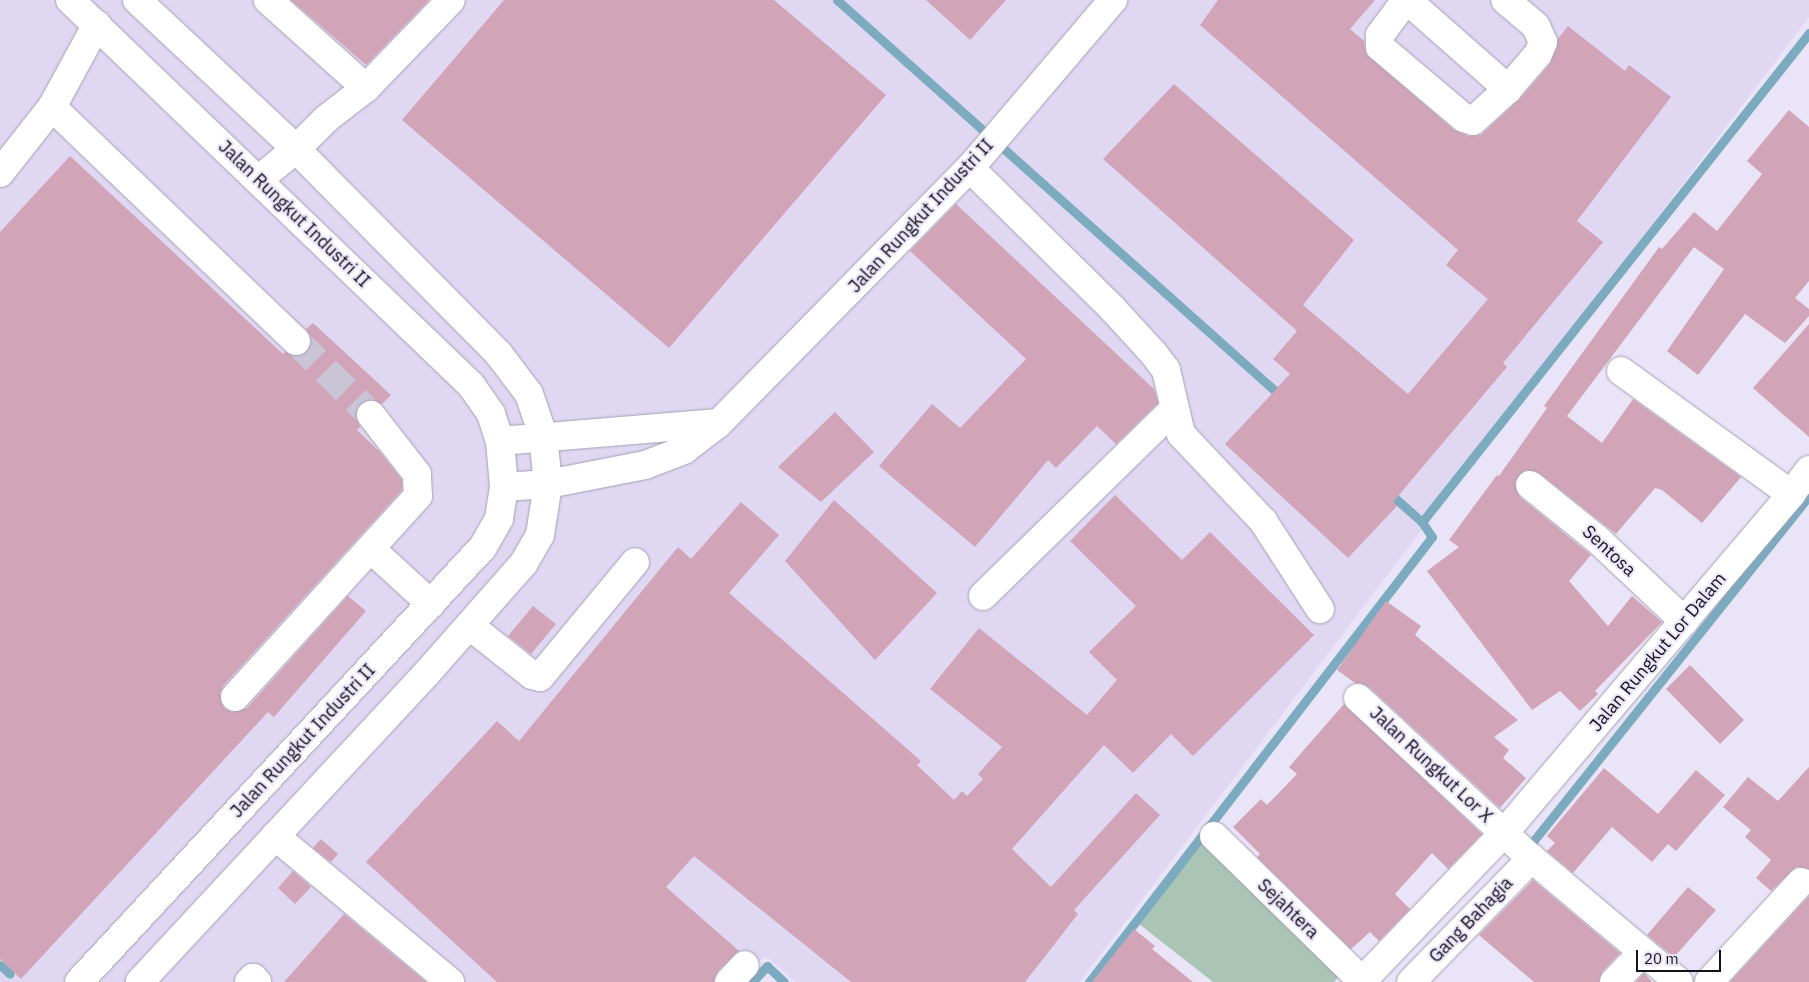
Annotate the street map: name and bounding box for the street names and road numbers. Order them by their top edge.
street label: Jalan Rungkut Industri II [844,135,998,297]
street label: Jalan Rungkut Industri II [214,136,374,292]
street label: Sentosa [1578,521,1640,581]
street label: Jalan Rungkut Lor Dalam [1585,568,1731,736]
street label: Jalan Rungkut Industri II [226,660,380,822]
street label: Jalan Rungkut Lor X [1365,702,1497,828]
street label: Gang Bahagia [1425,873,1517,967]
street label: Sejahtera [1253,875,1323,943]

